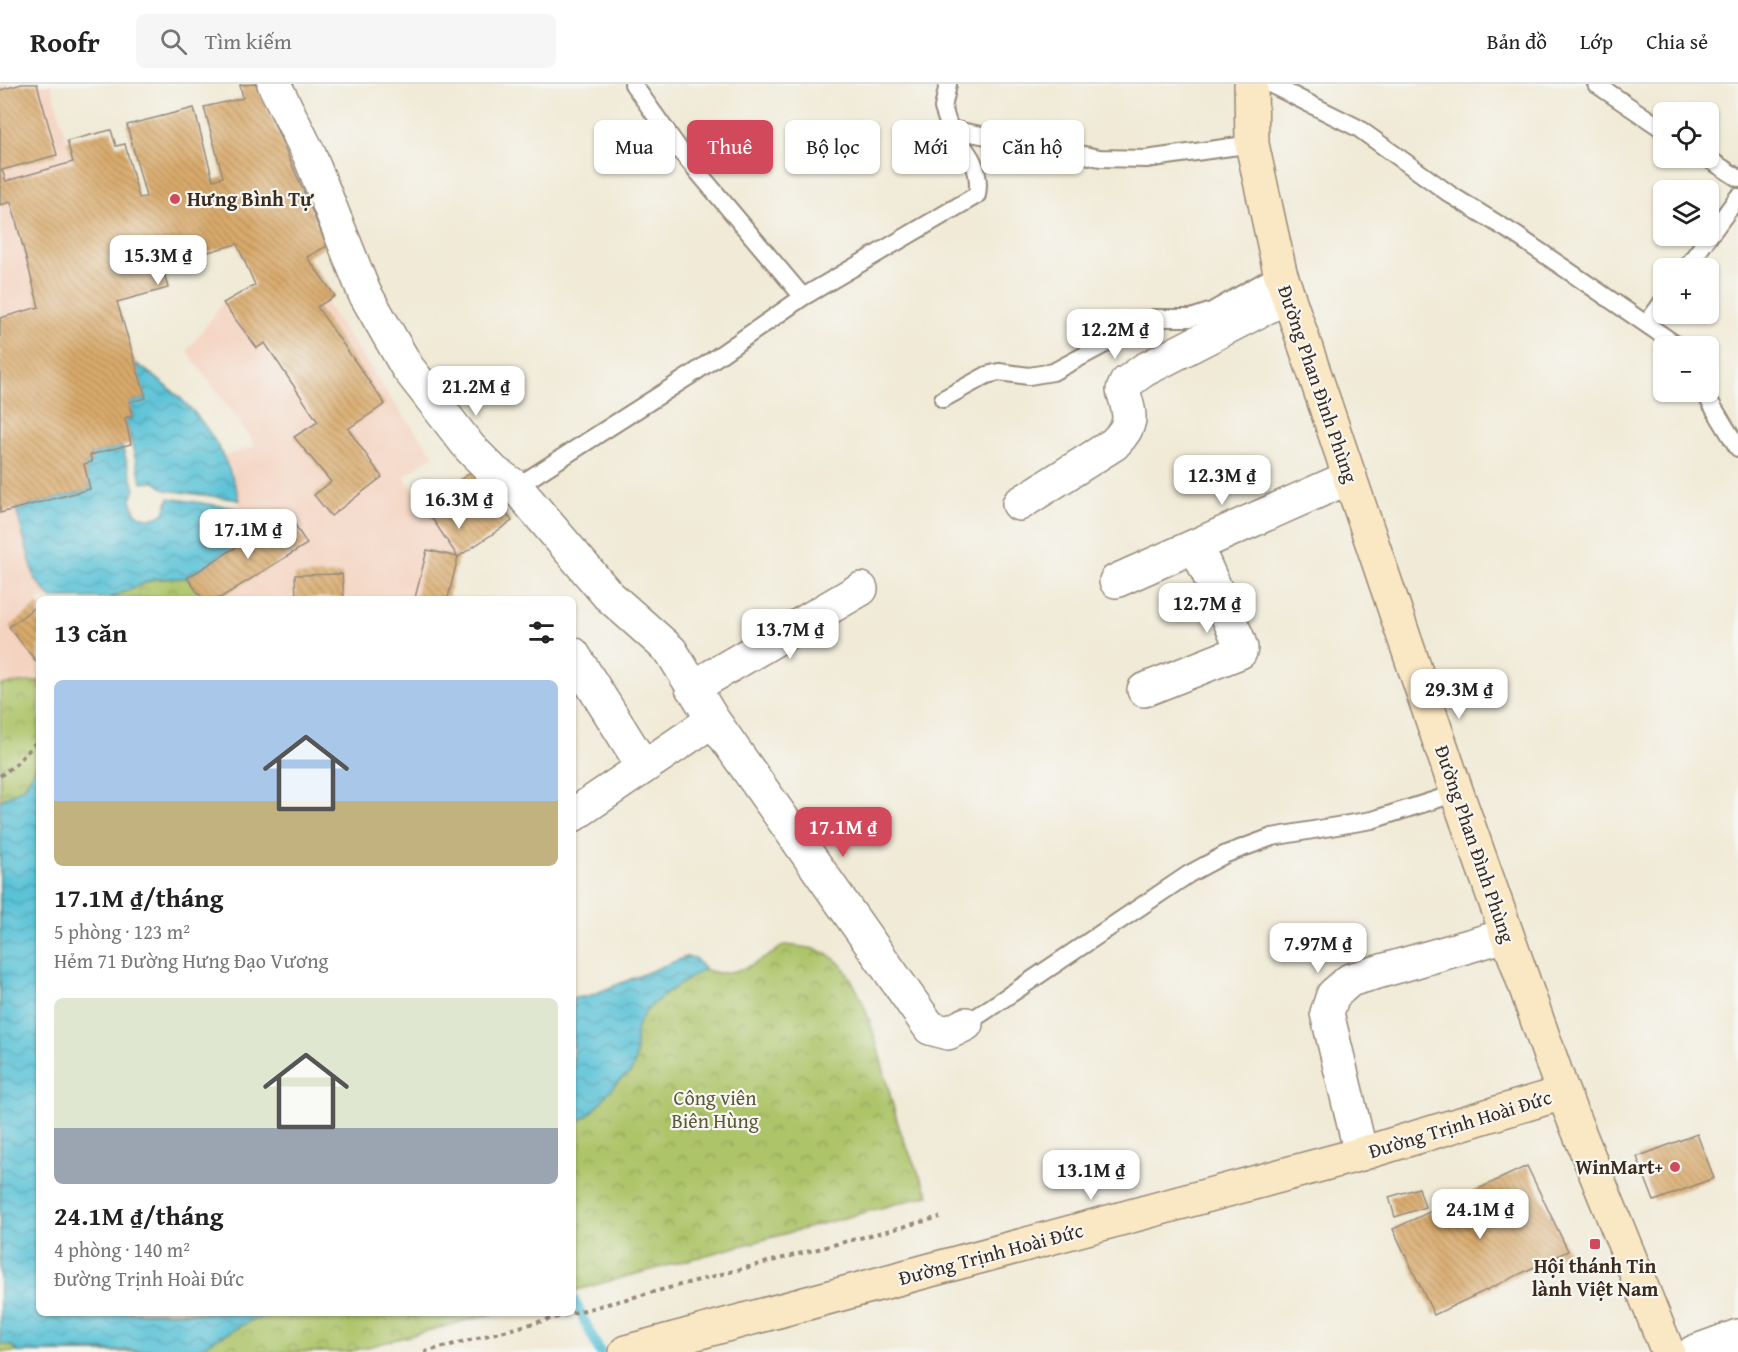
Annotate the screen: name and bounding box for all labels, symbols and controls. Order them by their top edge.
search box [136,14,556,68]
text: Roofr [30,21,100,62]
icon: search [157,25,190,58]
text: Tìm kiếm [205,25,292,57]
text: Bản đồ [1487,26,1547,57]
text: Lớp [1580,26,1613,57]
text: Chia sẻ [1646,26,1708,57]
map controls [1653,102,1719,402]
button: locate [1653,102,1719,168]
chip: Mua [594,120,675,174]
chip: Thuê [687,120,773,174]
chip: Bộ lọc [785,120,880,174]
chip: Mới [892,120,969,174]
chip: Căn hộ [981,120,1084,174]
button: layers [1653,180,1719,246]
place label: Hưng Bình Tự [187,184,314,213]
marker: Hưng Bình Tự [168,192,182,206]
pin: 15.3M ₫ [103,235,213,286]
text: 15.3M ₫ [124,240,192,269]
button: + [1653,258,1719,324]
street label: Đường Phan Đình Phùng [1271,281,1366,487]
pin: 12.2M ₫ [1060,309,1170,360]
text: 12.2M ₫ [1081,314,1149,343]
button: − [1653,336,1719,402]
pin: 21.2M ₫ [421,366,531,417]
text: 21.2M ₫ [442,371,510,400]
pin: 12.3M ₫ [1167,455,1277,506]
text: 12.3M ₫ [1188,460,1256,489]
pin: 16.3M ₫ [404,479,514,530]
text: 16.3M ₫ [425,484,493,513]
pin: 17.1M ₫ [193,509,303,560]
text: 17.1M ₫ [214,514,282,543]
pin: 12.7M ₫ [1152,583,1262,634]
text: 12.7M ₫ [1173,588,1241,617]
pin: 13.7M ₫ [735,609,845,660]
text: 13 căn [54,613,127,652]
text: 13.7M ₫ [756,614,824,643]
icon: filters [525,616,558,649]
pin: 29.3M ₫ [1404,669,1514,720]
text: 29.3M ₫ [1425,674,1493,703]
icon: home [252,719,360,827]
street label: Đường Phan Đình Phùng [1428,741,1523,947]
pin: 17.1M ₫ [788,807,898,858]
text: 17.1M ₫ [809,812,877,841]
text: 17.1M ₫/tháng [54,878,223,917]
text: 5 phòng · 123 m² [54,917,190,946]
pin: 7.97M ₫ [1263,923,1373,974]
text: 7.97M ₫ [1284,928,1352,957]
text: Hẻm 71 Đường Hưng Đạo Vương [54,946,328,975]
icon: home [252,1037,360,1145]
street label: Đường Trịnh Hoài Đức [1365,1082,1555,1165]
park label: Công viên Biên Hùng [671,1083,759,1135]
pin: 13.1M ₫ [1036,1150,1146,1201]
place label: WinMart+ [1575,1152,1663,1181]
text: 13.1M ₫ [1057,1155,1125,1184]
marker: WinMart+ [1668,1160,1682,1174]
pin: 24.1M ₫ [1425,1189,1535,1240]
text: 24.1M ₫ [1446,1194,1514,1223]
text: 24.1M ₫/tháng [54,1196,223,1235]
street label: Đường Trịnh Hoài Đức [895,1215,1087,1292]
text: 4 phòng · 140 m² [54,1235,190,1264]
marker: Hội thánh Tin lành Việt Nam [1588,1237,1602,1251]
place label: Hội thánh Tin lành Việt Nam [1532,1251,1658,1303]
text: Đường Trịnh Hoài Đức [54,1264,244,1293]

